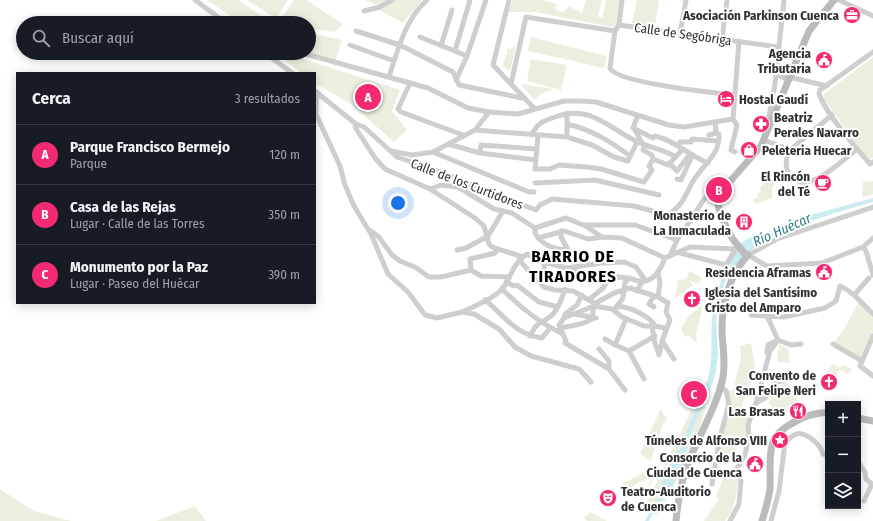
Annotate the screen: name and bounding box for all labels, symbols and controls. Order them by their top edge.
office icon: Asociación Parkinson Cuenca [842,5,862,25]
place label: Asociación Parkinson Cuenca [682,8,840,23]
search box [16,16,316,60]
street label: Calle de Segóbriga [633,20,733,48]
icon: search [30,27,52,49]
text: Buscar aquí [62,29,134,47]
place label: Agencia Tributaria [758,46,812,76]
public building icon: Agencia Tributaria [814,50,834,70]
pin: A [355,82,381,112]
text: Cerca [32,88,71,109]
hotel icon: Hostal Gaudí [716,89,736,109]
text: 3 resultados [235,91,300,106]
place label: Hostal Gaudí [739,92,809,107]
place label: Beatriz Perales Navarro [774,110,859,140]
pharmacy icon: Beatriz Perales Navarro [751,114,771,134]
text: Parque Francisco Bermejo [70,138,230,156]
shop icon: Peleteria Huecar [739,140,759,160]
place label: Peleteria Huecar [762,143,852,158]
text: A [41,147,49,162]
text: 120 m [269,147,300,162]
text: Parque [70,156,107,171]
street label: Calle de los Curtidores [409,156,526,213]
place label: El Rincón del Té [761,169,810,199]
cafe icon: El Rincón del Té [813,173,833,193]
pin: B [706,175,732,205]
your location [388,193,408,213]
text: Casa de las Rejas [70,198,176,216]
text: B [41,207,49,222]
text: 350 m [268,207,300,222]
place label: Monasterio de La Inmaculada [653,208,732,238]
water label: Río Huécar [750,209,815,250]
building icon: Monasterio de La Inmaculada [734,212,754,232]
text: Lugar · Calle de las Torres [70,216,205,231]
district label: BARRIO DE TIRADORES [529,246,617,287]
text: Monumento por la Paz [70,258,208,276]
public building icon: Residencia Aframas [814,262,834,282]
place label: Residencia Aframas [705,265,811,280]
text: C [42,267,48,282]
text: 390 m [268,267,300,282]
text: Lugar · Paseo del Huécar [70,276,200,291]
place label: Iglesia del Santísimo Cristo del Amparo [705,285,817,315]
church icon: Iglesia del Santísimo Cristo del Amparo [682,289,702,309]
place label: Convento de San Felipe Neri [736,368,816,398]
church icon: Convento de San Felipe Neri [819,372,839,392]
pin: C [681,379,707,409]
restaurant icon: Las Brasas [788,401,808,421]
map controls [825,401,861,509]
button: + [825,401,861,437]
place label: Las Brasas [728,404,785,419]
place icon: Túneles de Alfonso VIII [770,430,790,450]
place label: Túneles de Alfonso VIII [645,433,767,448]
button: − [825,437,861,473]
place label: Consorcio de la Ciudad de Cuenca [647,450,743,480]
public building icon: Consorcio de la Ciudad de Cuenca [745,454,765,474]
button: layers [825,473,861,509]
place label: Teatro-Auditorio de Cuenca [621,484,711,514]
theatre icon: Teatro-Auditorio de Cuenca [598,488,618,508]

